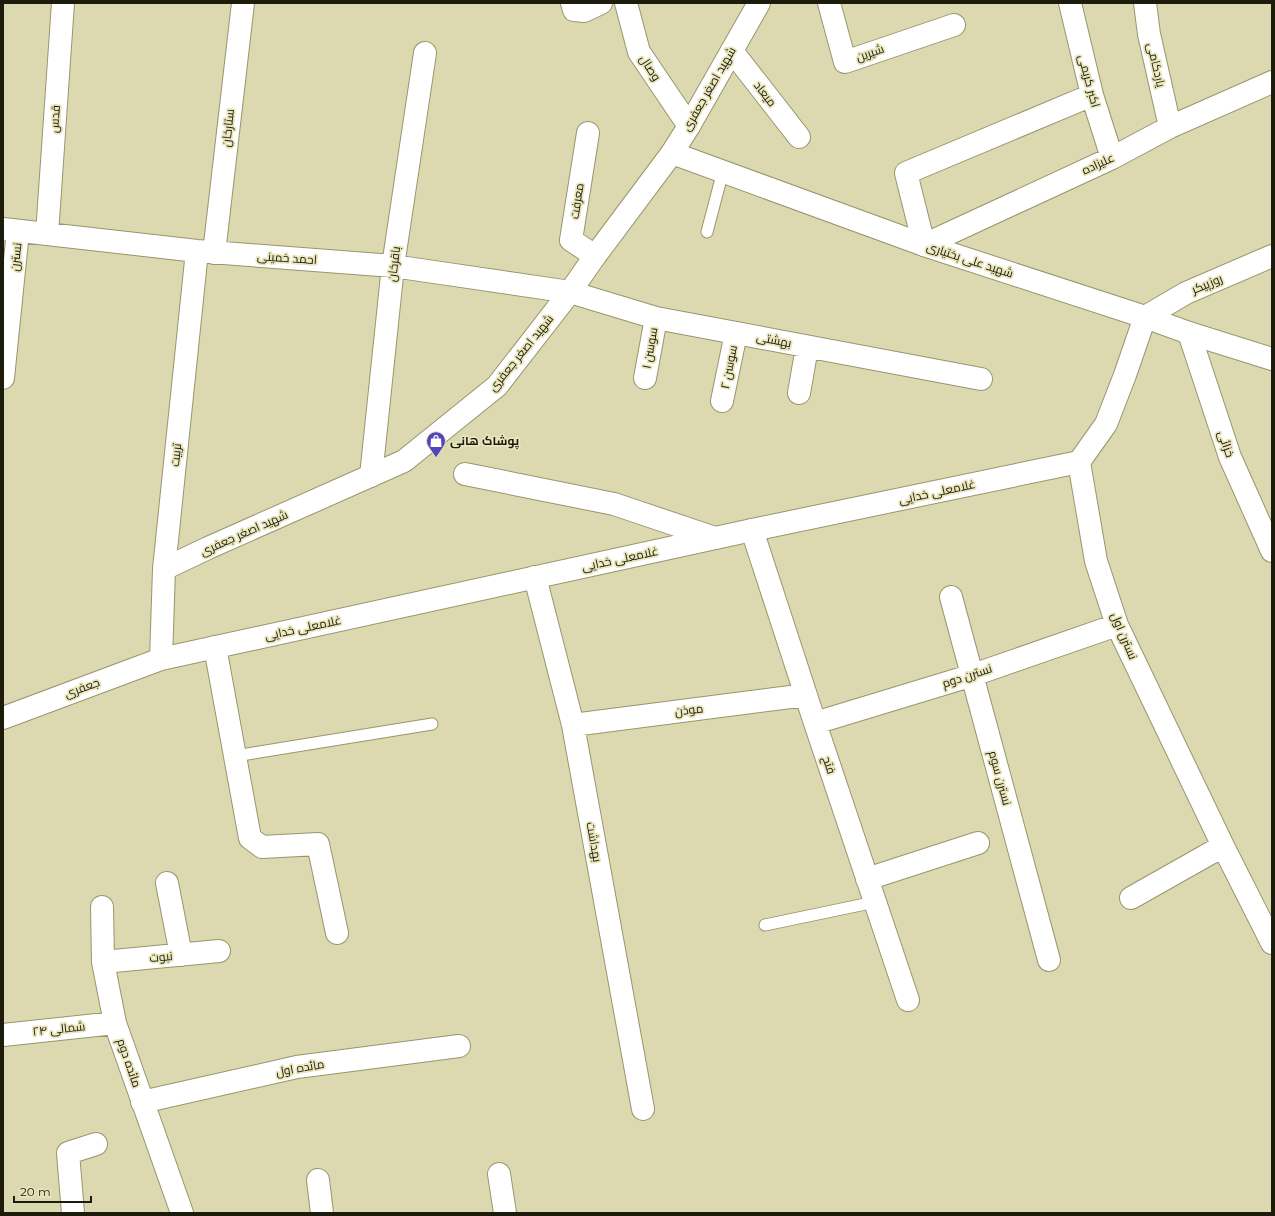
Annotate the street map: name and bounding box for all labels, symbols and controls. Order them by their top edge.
street label: شیرین [854,41,886,64]
street label: یاردکامی [1144,41,1169,89]
street label: شهید اصغر جعفری [678,44,739,134]
street label: وصال [637,52,664,84]
street label: اکبر کریمی [1075,53,1104,109]
street label: میعاد [751,78,780,109]
street label: قدس [46,104,63,134]
street label: ستارخان [218,108,237,148]
street label: علیزاده [1079,150,1116,178]
street label: معرفت [566,182,587,220]
street label: شهید علی بختیاری [925,238,1016,281]
street label: نسترن [7,242,24,272]
street label: باقرخان [384,245,403,283]
street label: احمد خمینی [257,248,317,267]
street label: روزپیکر [1188,270,1225,299]
street label: شهید اصغر جعفری [485,311,556,394]
street label: سوسن ۱ [638,326,661,370]
street label: بهشتی [755,329,793,350]
street label: سوسن ۲ [717,344,740,390]
street label: خزائی [1215,428,1238,459]
shop icon: پوشاک هانی [425,430,447,458]
place label: پوشاک هانی [450,433,520,450]
street label: تربیت [167,442,184,467]
street label: غلامعلی خدایی [897,476,977,507]
street label: شهید اصغر جعفری [197,506,290,559]
street label: غلامعلی خدایی [580,543,660,574]
street label: نسترن اول [1108,610,1141,662]
street label: غلامعلی خدایی [263,612,343,643]
street label: نسترن دوم [940,660,994,692]
street label: جعفری [62,674,101,701]
street label: موذن [674,700,704,719]
street label: نسترن سوم [985,749,1015,807]
street label: فتح [818,754,840,776]
street label: بهداشت [584,821,605,863]
street label: نبوت [149,948,173,965]
street label: ۲۴ شمالی [32,1018,86,1039]
street label: مائده دوم [113,1036,145,1090]
street label: مائده اول [275,1056,325,1079]
scale bar [14,1178,91,1204]
text: 20 m [20,1184,51,1199]

